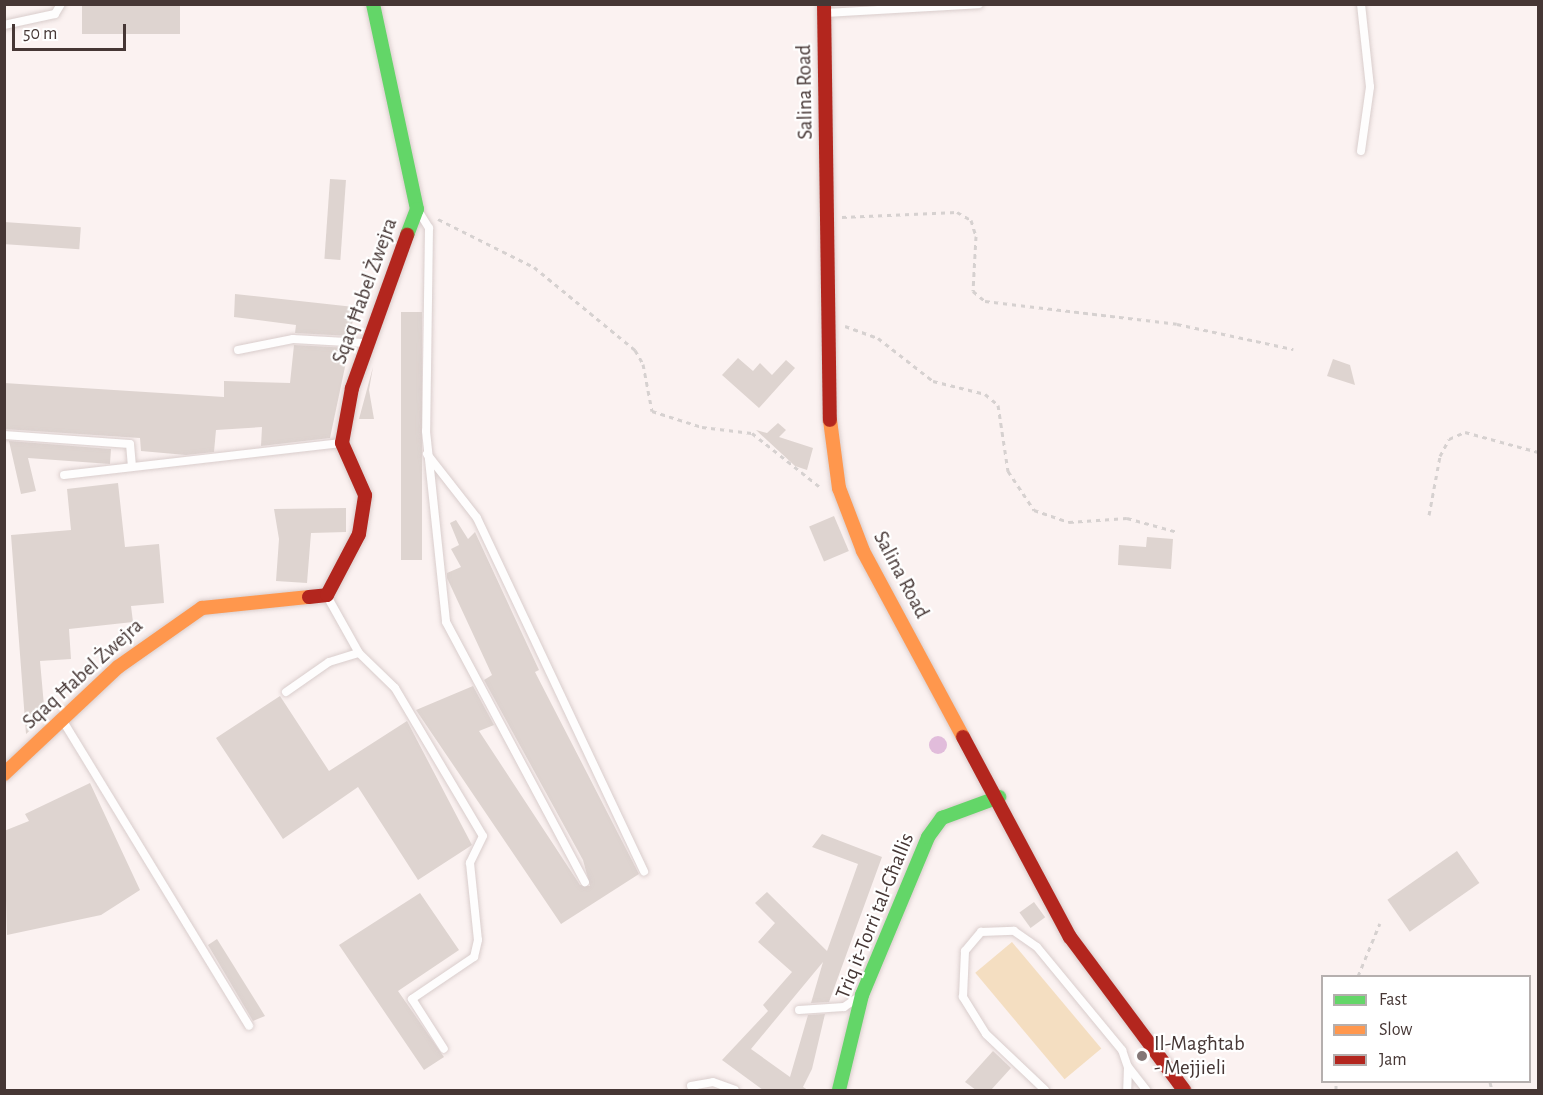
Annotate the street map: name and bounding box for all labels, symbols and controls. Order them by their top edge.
scale bar [15,12,129,50]
text: 50 m [23,25,57,43]
street label: Salina Road [792,44,818,140]
street label: Sqaq Ħabel Żwejra [327,215,403,367]
street label: Salina Road [868,527,934,623]
street label: Sqaq Ħabel Żwejra [18,613,148,735]
street label: Triq it-Torri tal-Għallis [830,829,920,1003]
legend [1321,975,1531,1083]
text: Fast [1379,991,1407,1009]
text: Slow [1379,1021,1412,1039]
place label: Il-Magħtab - Mejjieli [1154,1031,1245,1081]
marker: Il-Magħtab - Mejjieli [1135,1049,1149,1063]
text: Jam [1379,1051,1407,1069]

